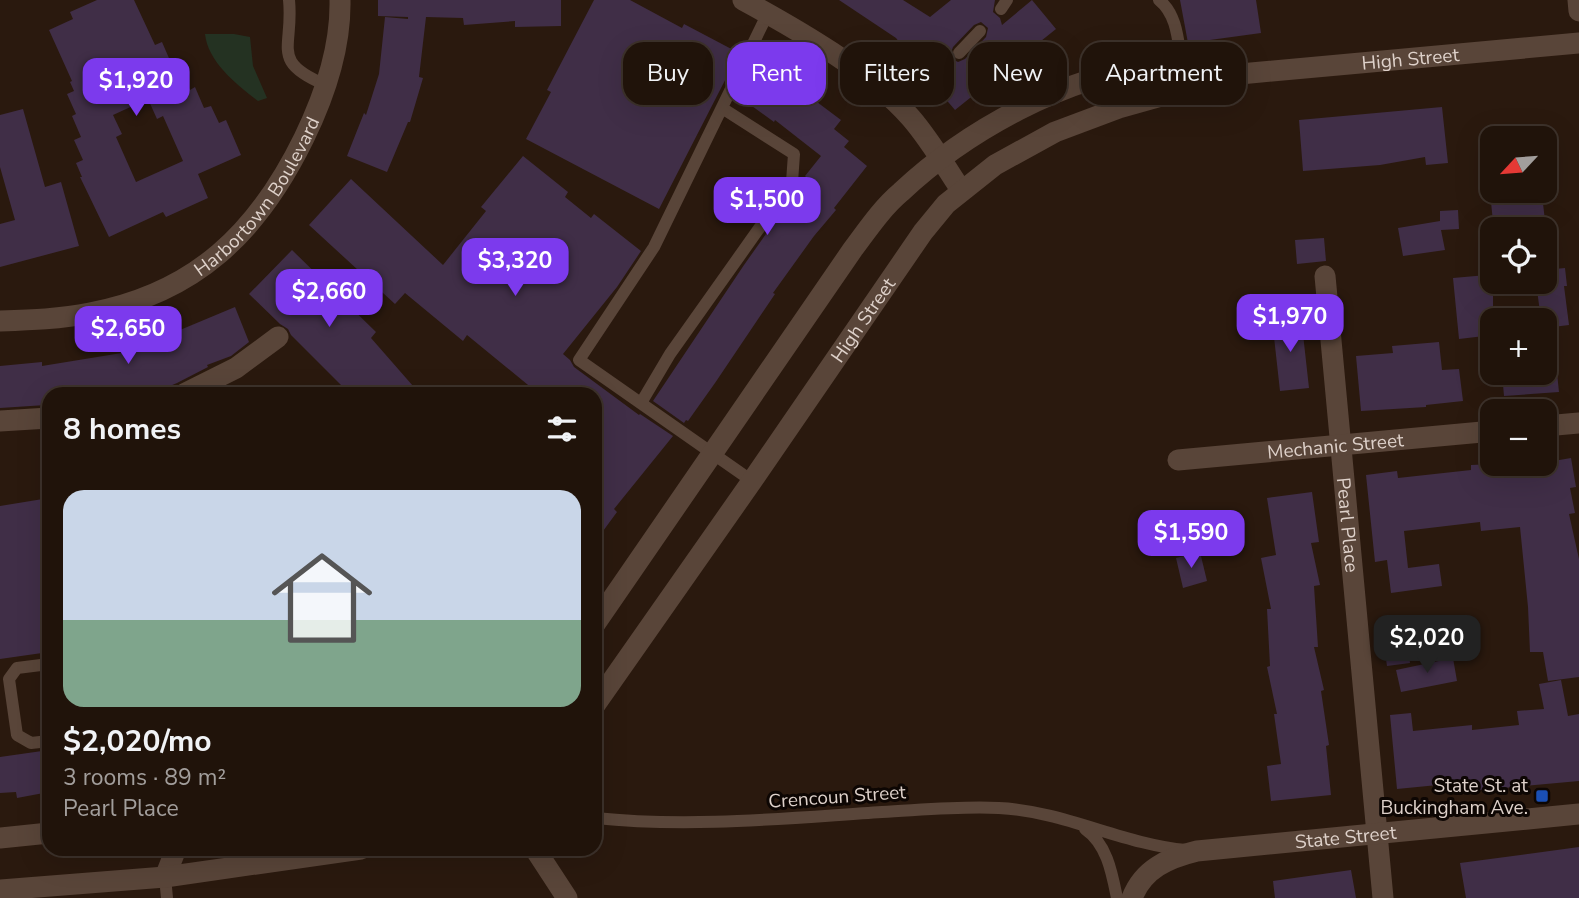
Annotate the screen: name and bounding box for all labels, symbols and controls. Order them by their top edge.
chip: Buy [623,42,713,105]
chip: Rent [727,42,826,105]
chip: Filters [840,42,954,105]
chip: New [968,42,1067,105]
chip: Apartment [1081,42,1246,105]
street label: High Street [1361,42,1461,77]
pin: $1,920 [79,58,193,118]
text: $1,920 [99,65,173,96]
street label: Harbortown Boulevard [189,113,326,283]
north arrow [1480,126,1558,203]
map controls [1480,126,1557,476]
pin: $1,500 [710,177,824,237]
text: $1,500 [730,184,804,215]
button: locate [1480,217,1557,294]
pin: $3,320 [458,238,572,298]
text: $3,320 [478,245,552,276]
pin: $2,660 [272,270,386,329]
street label: High Street [825,273,902,368]
text: $2,660 [292,276,366,307]
pin: $1,970 [1233,294,1347,354]
text: $1,970 [1253,301,1327,332]
pin: $2,650 [71,306,185,366]
button: + [1480,308,1557,385]
text: $2,650 [91,313,165,344]
button: − [1480,399,1557,476]
text: 8 homes [63,409,181,450]
icon: filters [543,410,581,448]
street label: Mechanic Street [1266,427,1405,466]
street label: Pearl Place [1330,476,1365,574]
pin: $1,590 [1134,510,1248,570]
text: $1,590 [1154,517,1228,548]
icon: home [259,535,385,661]
pin: $2,020 [1370,616,1484,675]
text: $2,020 [1390,622,1464,653]
text: $2,020/mo [63,721,212,762]
text: 3 rooms · 89 m² [63,762,226,793]
place label: State St. at Buckingham Ave. [1380,773,1528,821]
street label: Crencoun Street [767,779,907,815]
marker: State St. at Buckingham Ave. [1534,788,1550,804]
text: Pearl Place [63,793,179,824]
street label: State Street [1294,820,1398,855]

